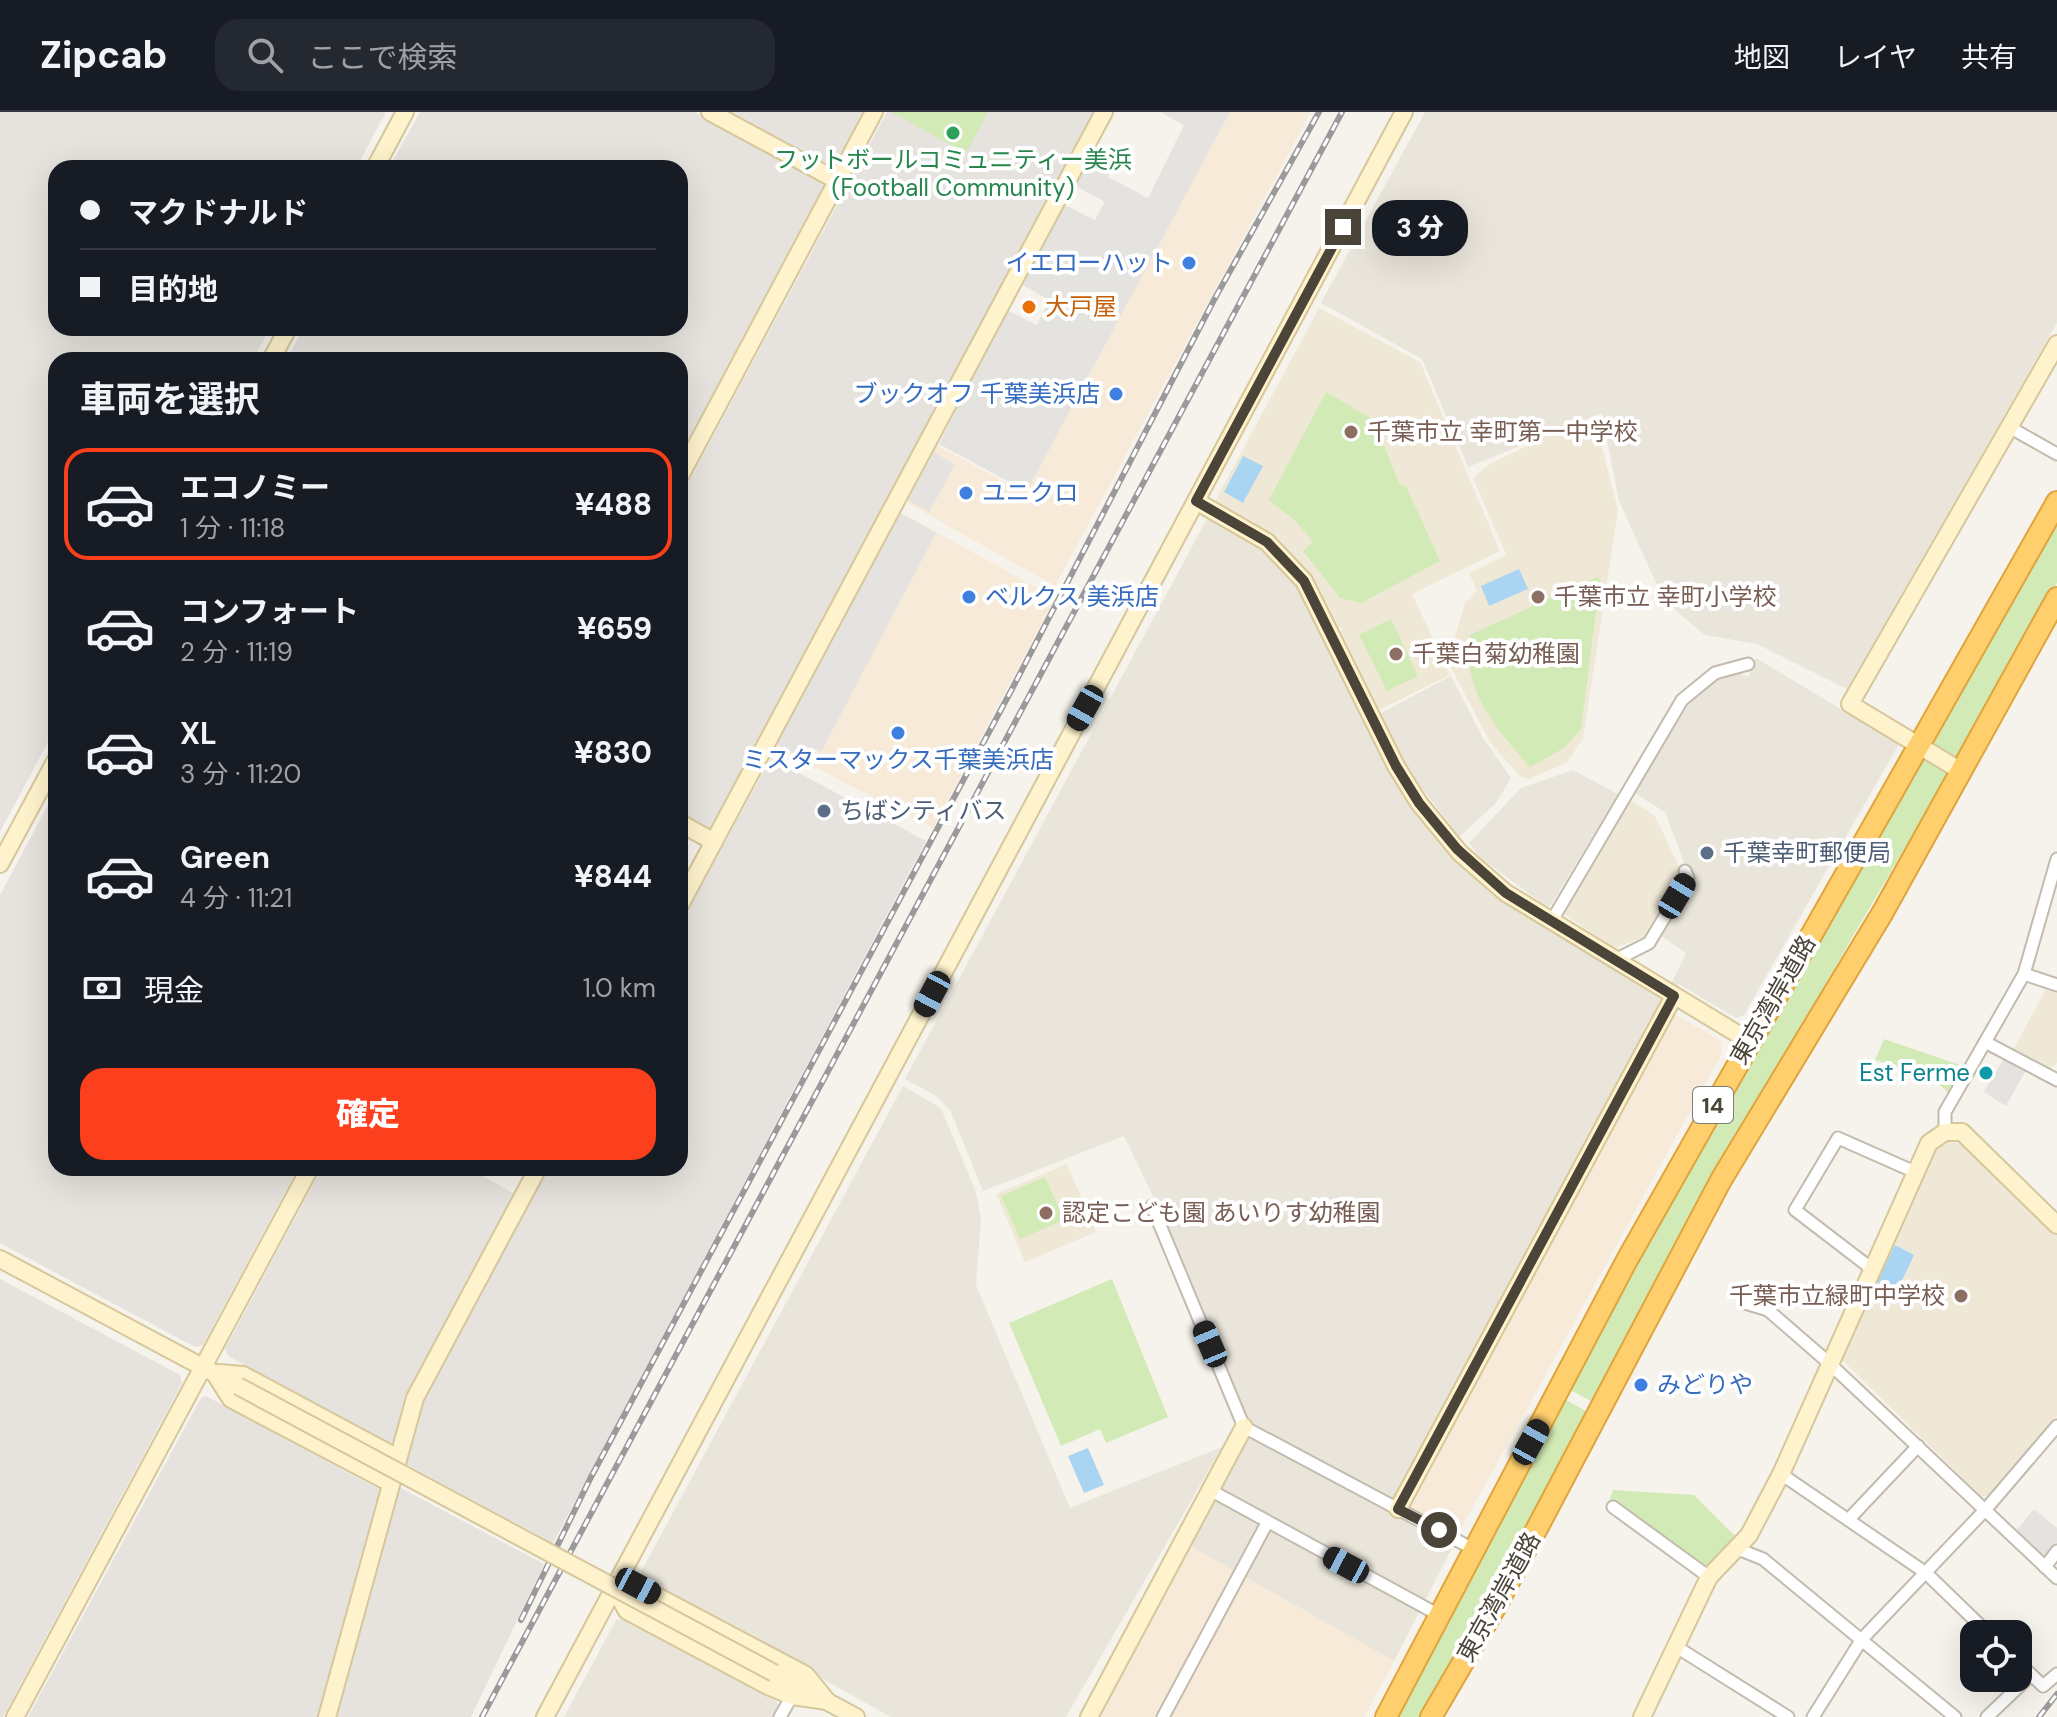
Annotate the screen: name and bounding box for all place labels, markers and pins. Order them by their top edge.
marker: フットボールコミュニティー美浜 (Football Community) [944,124,962,142]
place label: フットボールコミュニティー美浜 (Football Community) [774,144,1132,203]
place label: イエローハット [1006,247,1173,278]
marker: イエローハット [1180,254,1198,272]
place label: 大戸屋 [1045,291,1117,322]
marker: 大戸屋 [1020,298,1038,316]
place label: ブックオフ 千葉美浜店 [854,378,1100,409]
marker: ブックオフ 千葉美浜店 [1107,385,1125,403]
place label: 千葉市立 幸町第一中学校 [1367,416,1637,447]
marker: 千葉市立 幸町第一中学校 [1342,423,1360,441]
place label: ユニクロ [982,477,1078,508]
marker: ユニクロ [957,484,975,502]
place label: ベルクス 美浜店 [985,581,1159,612]
place label: 千葉市立 幸町小学校 [1554,581,1776,612]
marker: ベルクス 美浜店 [960,588,978,606]
marker: 千葉市立 幸町小学校 [1529,588,1547,606]
place label: 千葉白菊幼稚園 [1412,638,1580,669]
marker: 千葉白菊幼稚園 [1387,645,1405,663]
marker: ミスターマックス千葉美浜店 [889,724,907,742]
place label: ミスターマックス千葉美浜店 [742,744,1054,775]
place label: ちばシティバス [840,795,1007,826]
marker: ちばシティバス [815,802,833,820]
place label: 千葉幸町郵便局 [1723,837,1891,868]
marker: 千葉幸町郵便局 [1698,844,1716,862]
place label: Est Ferme [1859,1057,1970,1088]
marker: Est Ferme [1977,1064,1995,1082]
place label: 認定こども園 あいりす幼稚園 [1062,1197,1380,1228]
marker: 認定こども園 あいりす幼稚園 [1037,1204,1055,1222]
place label: 千葉市立緑町中学校 [1729,1280,1945,1311]
marker: 千葉市立緑町中学校 [1952,1287,1970,1305]
place label: みどりや [1657,1369,1753,1400]
marker: みどりや [1632,1376,1650,1394]

